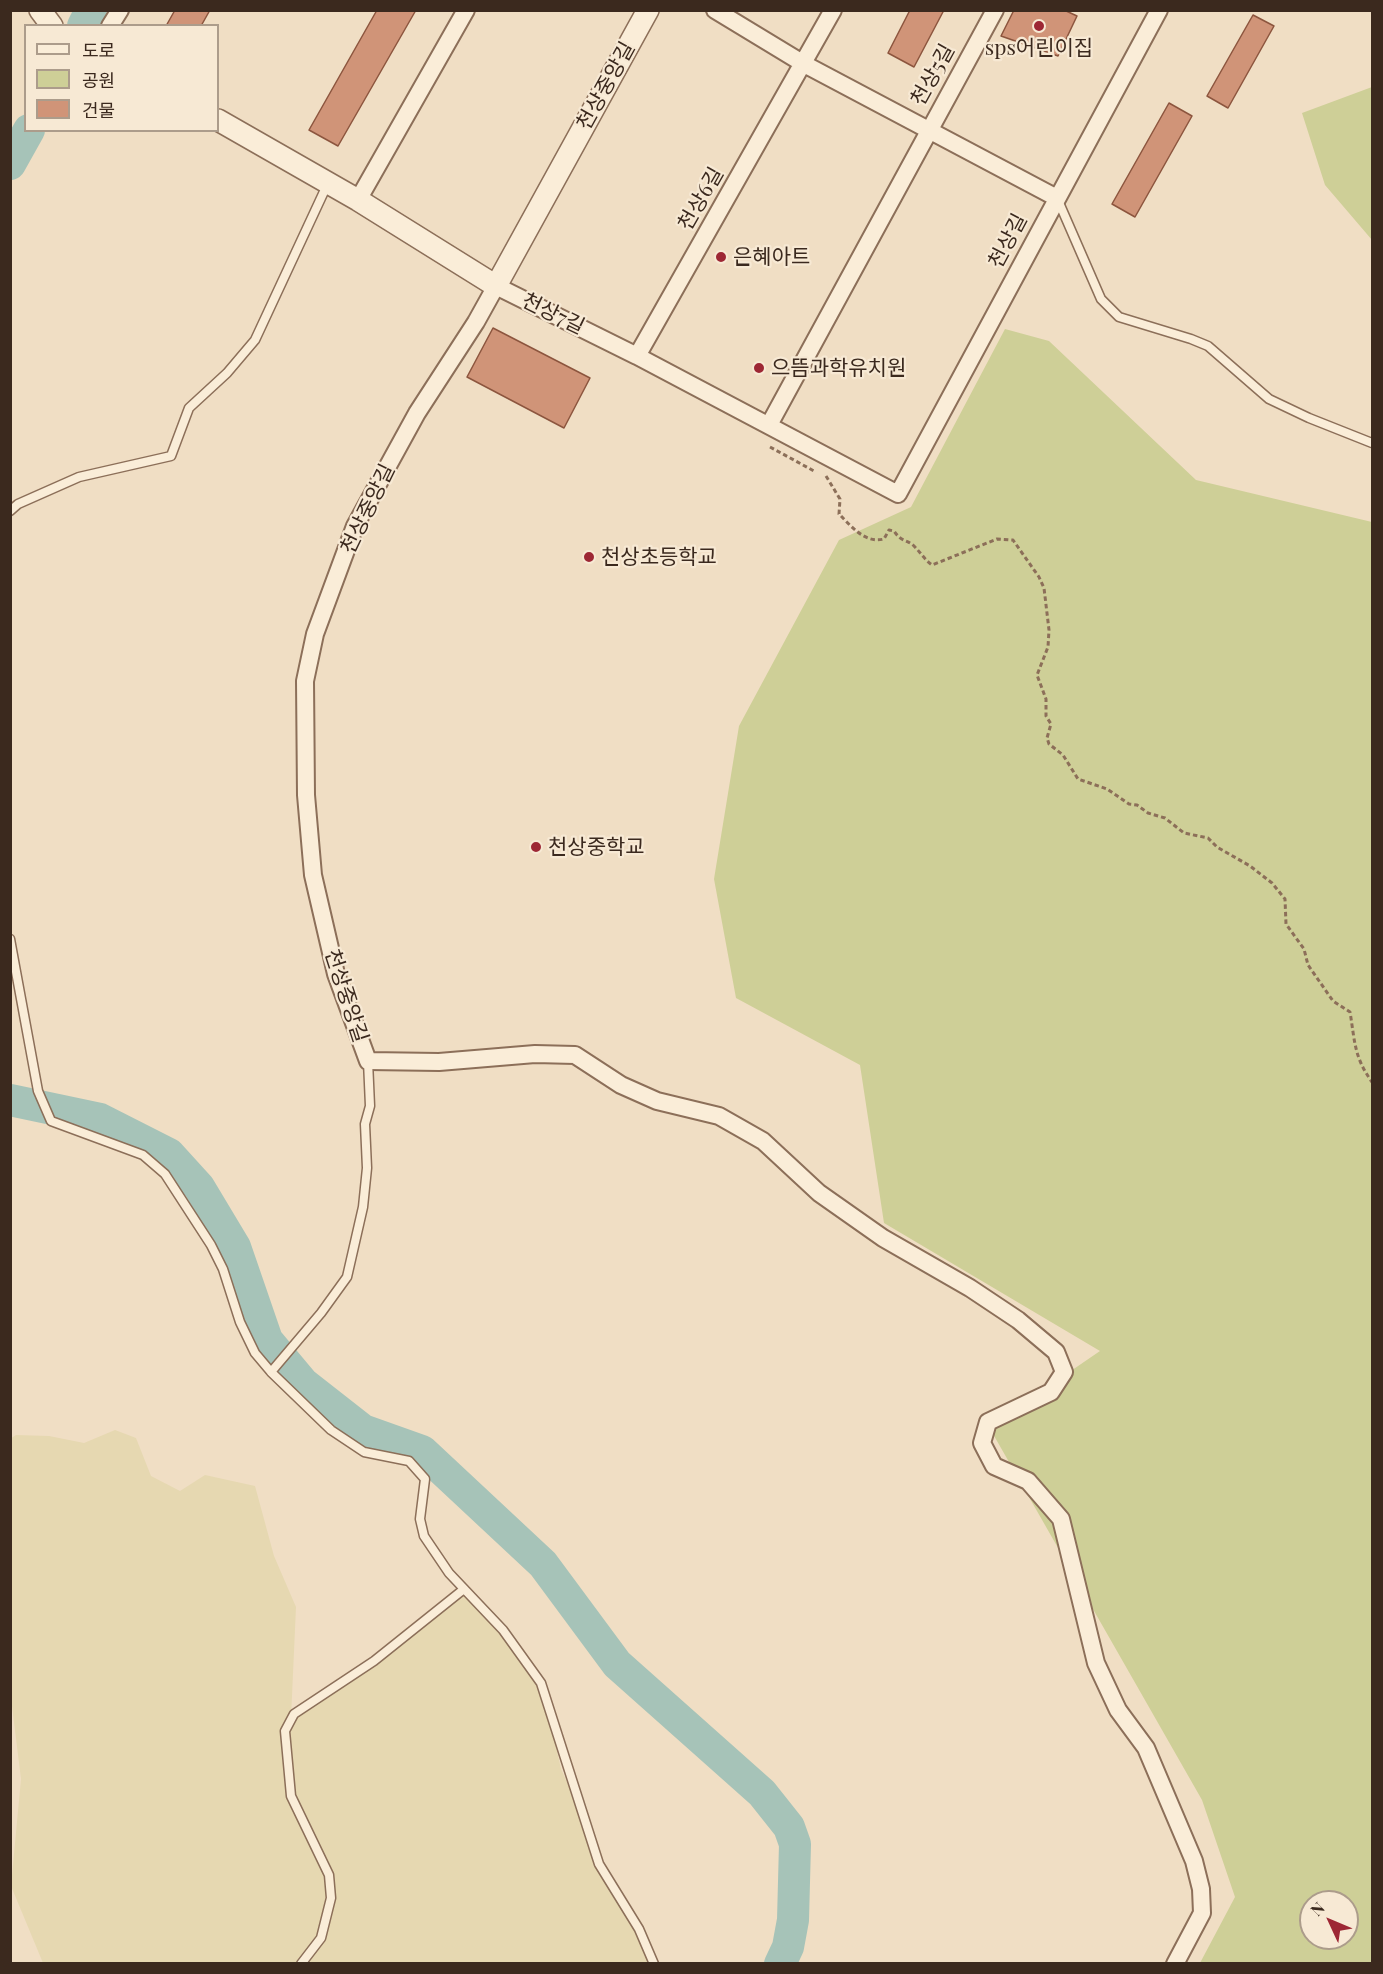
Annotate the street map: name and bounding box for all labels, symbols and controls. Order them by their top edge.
marker: sps어린이집 [1032,19,1046,33]
legend [24,24,219,132]
place label: sps어린이집 [985,35,1093,61]
text: 도로 [82,38,115,62]
street label: 천상중앙길 [572,38,640,134]
street label: 천상5길 [906,40,960,110]
text: 공원 [82,68,115,92]
text: 건물 [82,98,115,122]
street label: 천상6길 [673,163,729,235]
street label: 천상길 [983,209,1033,273]
place label: 은혜아트 [733,244,810,270]
marker: 은혜아트 [714,250,728,264]
street label: 천상7길 [518,288,588,340]
place label: 으뜸과학유치원 [771,355,906,381]
marker: 으뜸과학유치원 [752,361,766,375]
street label: 천상중앙길 [336,460,400,558]
place label: 천상초등학교 [601,544,717,570]
marker: 천상초등학교 [582,550,596,564]
place label: 천상중학교 [548,834,645,860]
marker: 천상중학교 [529,840,543,854]
street label: 천상중앙길 [319,946,373,1046]
north arrow [1299,1890,1359,1950]
text: N [1306,1897,1329,1920]

